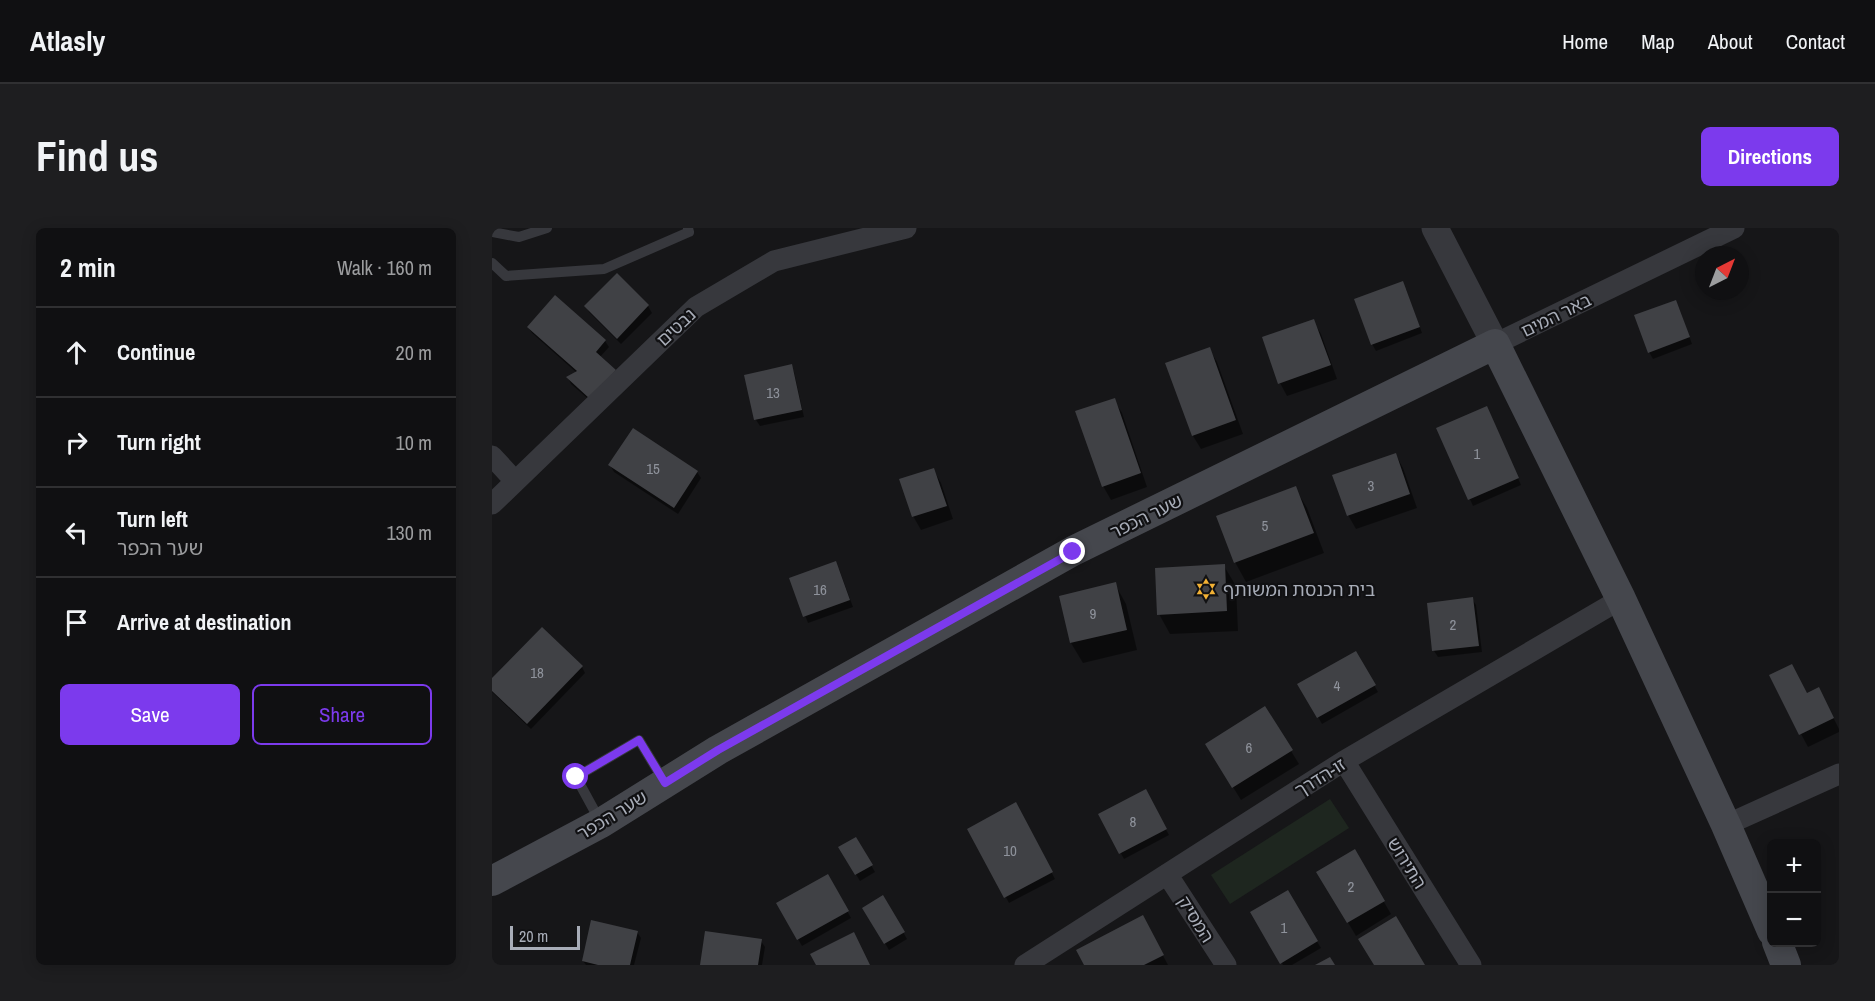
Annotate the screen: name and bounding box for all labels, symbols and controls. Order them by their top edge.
text: Atlasly [30,22,105,60]
text: Home [1562,27,1608,56]
text: Map [1641,27,1675,56]
text: About [1708,27,1753,56]
text: Contact [1786,27,1845,56]
button: Directions [1701,127,1839,186]
text: Find us [36,128,158,184]
north arrow [1695,246,1749,300]
text: 2 min [60,250,116,285]
text: Walk · 160 m [337,254,432,281]
street label: באר המים [1517,287,1595,343]
street label: נבטים [651,302,701,352]
icon: ahead [60,336,93,369]
text: Continue [117,337,195,367]
text: 20 m [396,339,432,366]
house number: 13 [766,382,780,403]
icon: right [60,426,93,459]
text: Turn right [117,427,201,457]
text: 10 m [396,429,432,456]
house number: 1 [1474,443,1481,464]
house number: 15 [646,458,660,479]
house number: 3 [1368,475,1375,496]
street label: שער הכפר [1106,488,1186,544]
text: Turn left [117,504,188,534]
house number: 5 [1262,515,1269,536]
icon: left [60,516,93,549]
text: 130 m [386,519,432,546]
text: שער הכפר [117,534,203,561]
route end [1059,538,1085,564]
synagogue icon: בית הכנסת המשותף [1194,577,1218,601]
place label: בית הכנסת המשותף [1223,577,1375,602]
house number: 16 [813,579,827,600]
house number: 9 [1090,603,1097,624]
icon: arrive [60,606,93,639]
text: Arrive at destination [117,607,291,637]
house number: 2 [1450,614,1457,635]
house number: 18 [530,662,544,683]
house number: 4 [1334,675,1341,696]
button: Save [60,684,240,745]
button: Share [252,684,432,745]
house number: 6 [1246,737,1253,758]
street label: זו-הדרך [1290,752,1350,802]
route start [562,763,588,789]
street label: שער הכפר [572,784,652,846]
house number: 8 [1130,811,1137,832]
street label: התירוש [1381,833,1433,893]
map controls [1767,839,1821,947]
button: + [1767,839,1821,893]
house number: 10 [1003,840,1017,861]
house number: 2 [1348,876,1355,897]
street label: המסיק [1172,891,1220,947]
button: − [1767,893,1821,947]
house number: 1 [1281,917,1288,938]
scale bar [510,923,580,950]
text: 20 m [519,925,548,947]

